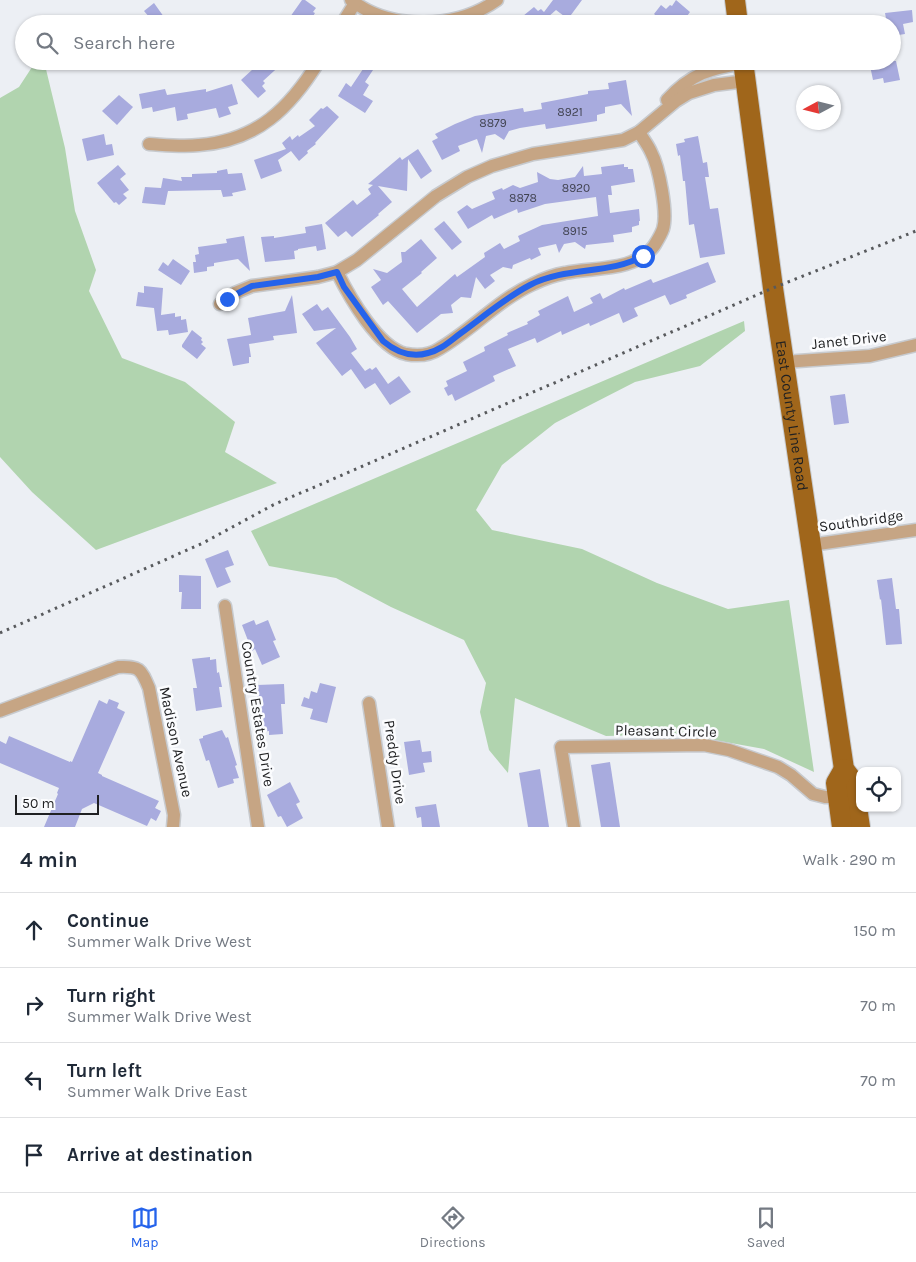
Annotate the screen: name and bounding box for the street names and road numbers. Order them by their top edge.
street label: Janet Drive [811,327,887,353]
street label: East County Line Road [772,339,812,492]
street label: Southbridge [818,506,904,536]
street label: Country Estates Drive [238,640,278,788]
street label: Madison Avenue [156,685,196,799]
street label: Preddy Drive [380,719,410,805]
street label: Pleasant Circle [615,721,717,741]

